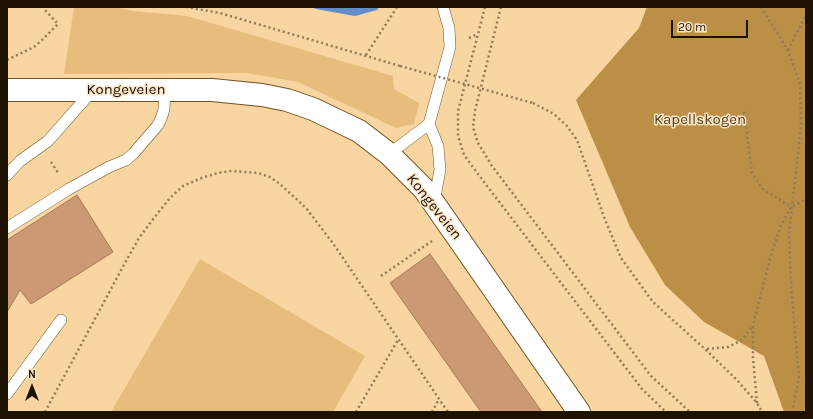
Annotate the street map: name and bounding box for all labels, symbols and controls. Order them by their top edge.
scale bar [673,12,750,38]
text: 20 m [678,20,706,34]
street label: Kongeveien [87,81,165,99]
park label: Kapellskogen [654,111,746,129]
street label: Kongeveien [403,170,465,244]
north arrow [12,367,52,407]
text: N [28,368,36,381]

